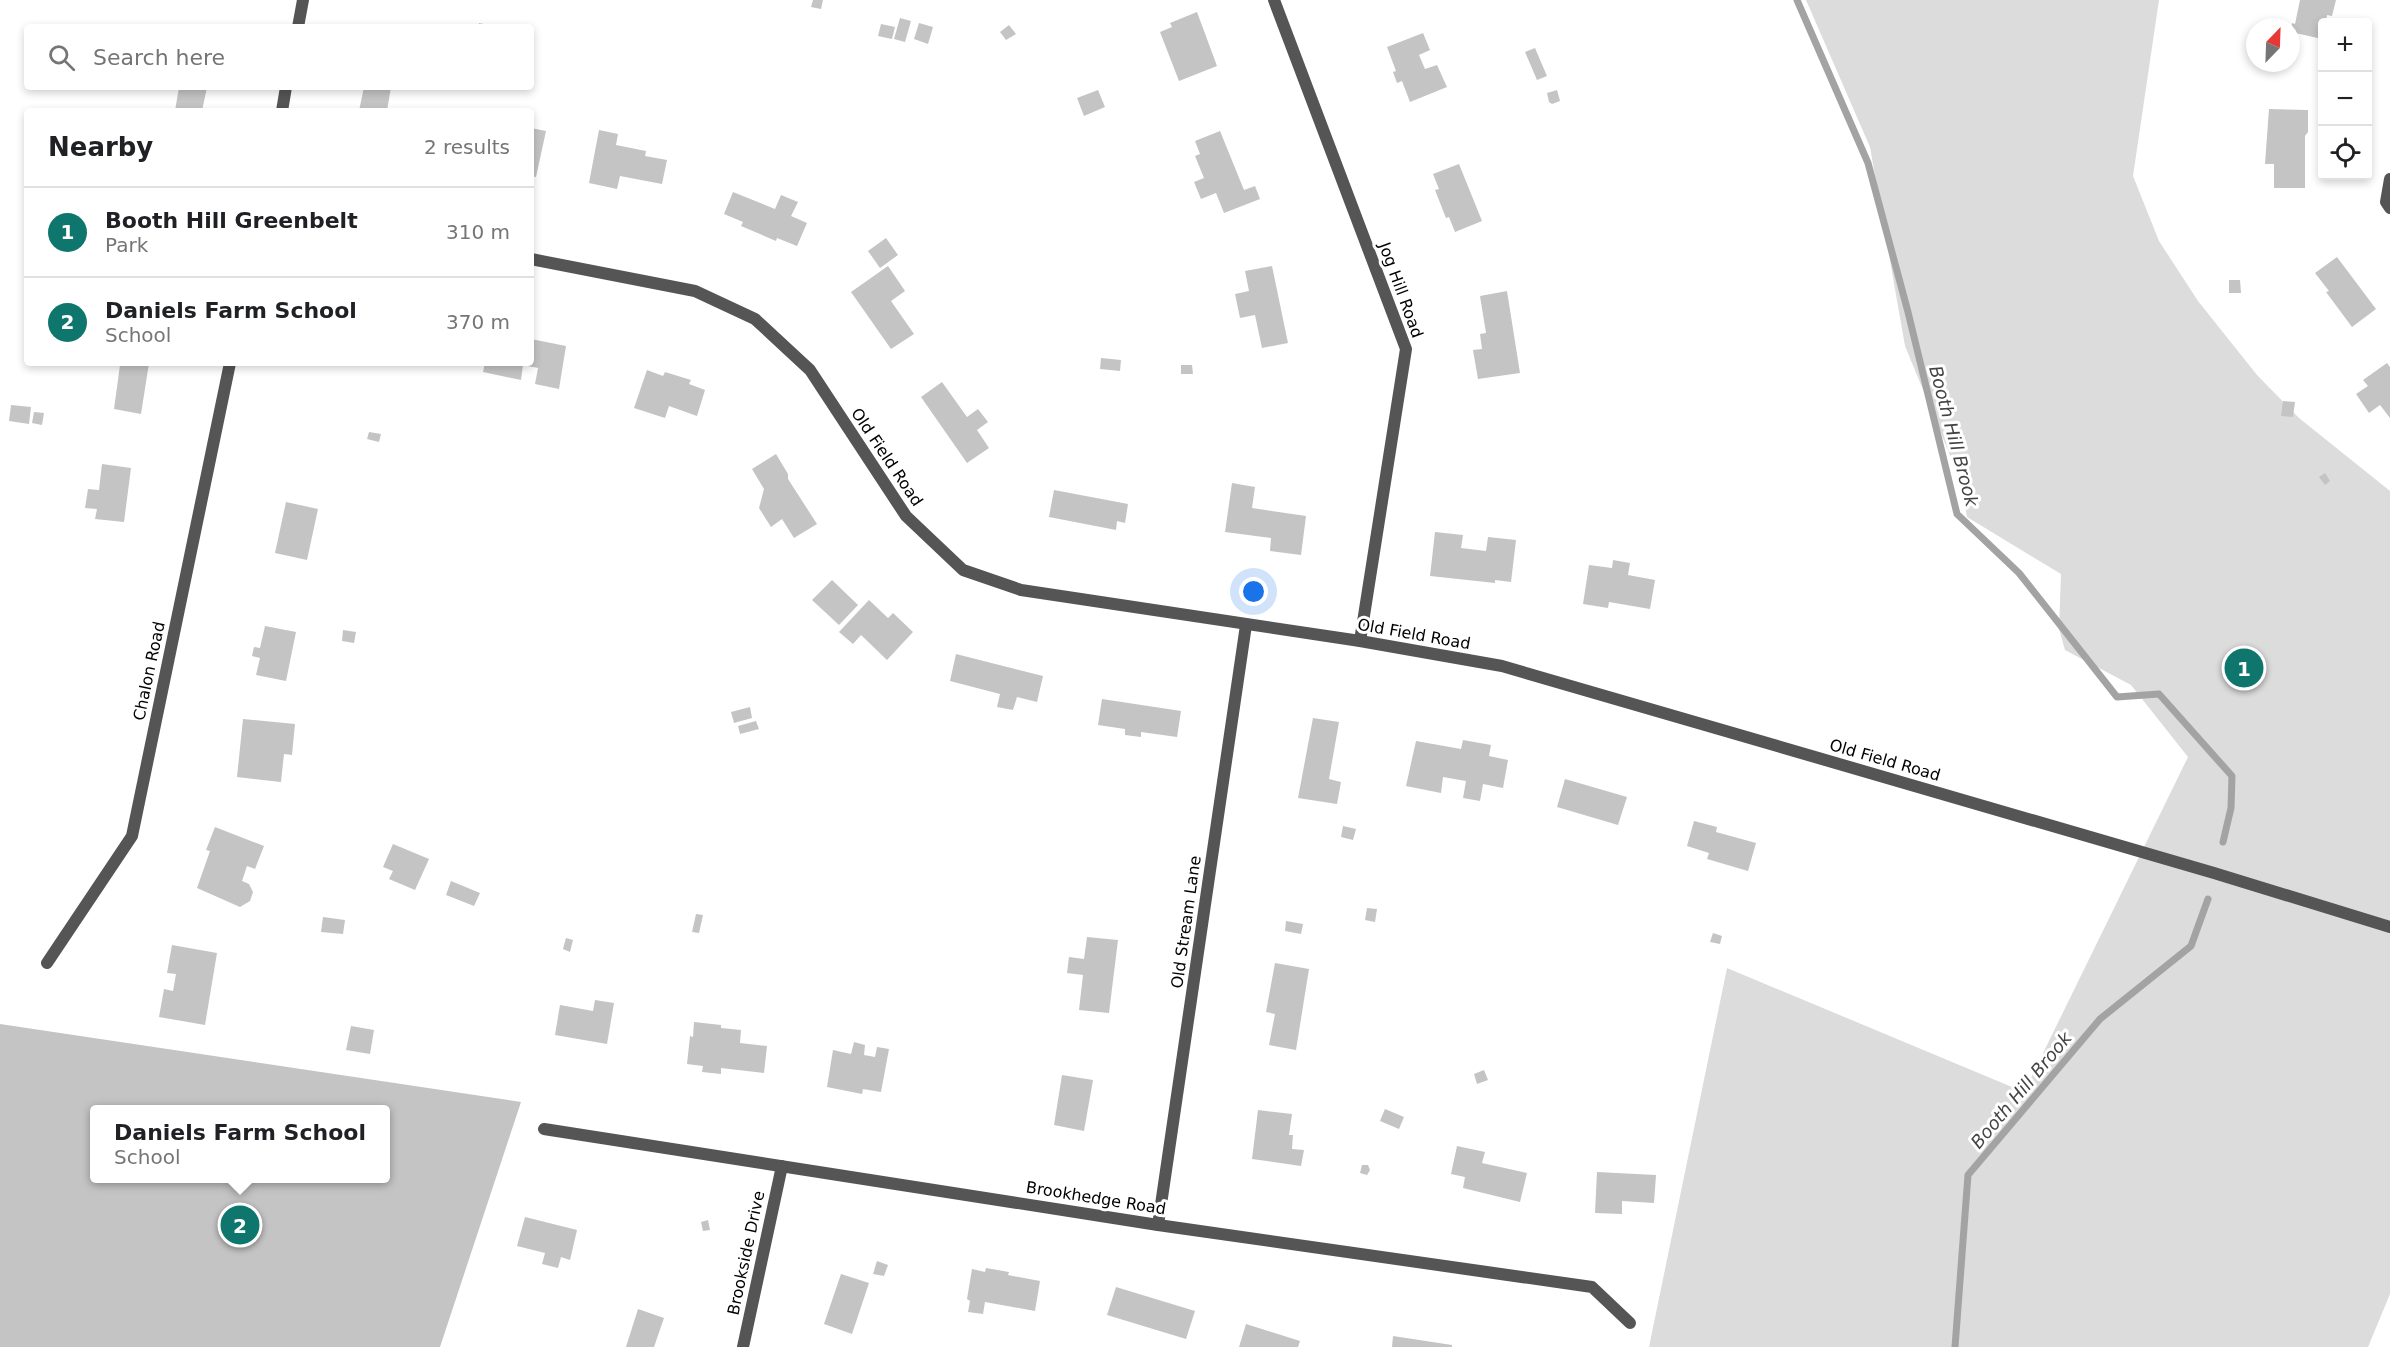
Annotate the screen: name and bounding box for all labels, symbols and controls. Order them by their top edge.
north arrow [2246,18,2300,72]
map controls [2318,18,2372,180]
button: + [2318,18,2372,72]
search box [24,24,534,90]
icon: search [45,41,78,74]
text: Search here [93,45,225,70]
button: − [2318,72,2372,126]
button: locate [2318,126,2372,180]
text: Nearby [48,132,153,162]
text: 2 results [424,135,510,159]
text: Booth Hill Greenbelt [105,208,358,233]
text: 1 [61,220,74,244]
text: 310 m [446,220,510,244]
text: Park [105,233,148,257]
street label: Jog Hill Road [1375,239,1427,340]
text: Daniels Farm School [105,298,357,323]
text: 2 [61,310,74,334]
text: 370 m [446,310,510,334]
text: School [105,323,171,347]
water label: Booth Hill Brook [1925,363,1983,510]
street label: Old Field Road [847,404,927,510]
your location [1239,577,1268,606]
street label: Old Field Road [1356,615,1472,653]
street label: Chalon Road [129,620,169,722]
pin: 1 [2224,646,2264,690]
street label: Old Field Road [1827,735,1943,785]
street label: Old Stream Lane [1167,854,1205,990]
water label: Booth Hill Brook [1966,1027,2077,1152]
popup [90,1105,390,1183]
text: Daniels Farm School [114,1120,366,1145]
text: School [114,1145,180,1169]
street label: Brookhedge Road [1025,1178,1167,1218]
street label: Brookside Drive [724,1189,768,1317]
pin: 2 [220,1202,260,1248]

